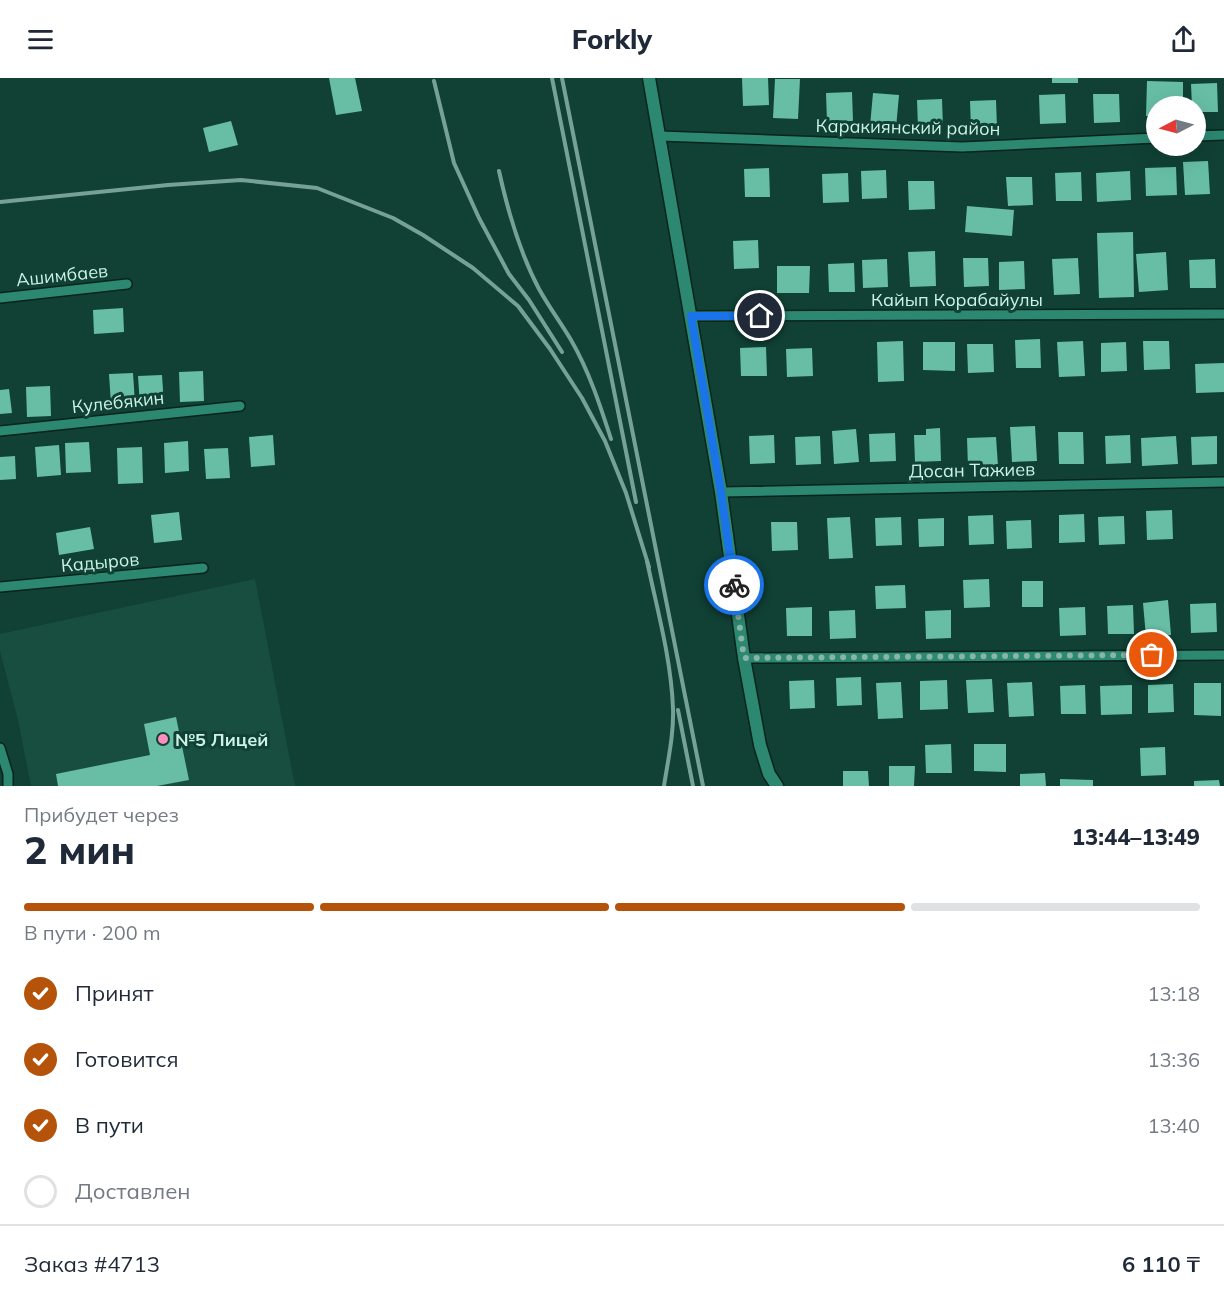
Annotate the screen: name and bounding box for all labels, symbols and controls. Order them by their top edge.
text: Forkly [572,22,652,56]
icon: menu [24,23,57,56]
icon: share [1167,23,1200,56]
north arrow [1146,96,1206,156]
map controls [1146,96,1206,156]
street label: Каракиянский район [816,114,1000,140]
street label: Ашимбаев [15,259,109,291]
street label: Кайып Корабайулы [871,288,1043,311]
pin [734,290,785,341]
icon: home [743,299,776,332]
street label: Кулебякин [71,386,165,418]
street label: Досан Тажиев [909,457,1035,483]
street label: Кадыров [60,547,140,577]
courier [704,555,764,615]
icon: bike [718,569,751,602]
pin [1126,629,1177,680]
icon: bag [1135,638,1168,671]
place label: №5 Лицей [175,728,268,751]
marker: №5 Лицей [156,732,170,746]
text: Прибудет через [24,802,179,827]
text: 13:44–13:49 [1072,823,1200,851]
text: 2 мин [24,825,135,874]
text: В пути · 200 m [24,920,160,945]
icon: check [24,977,57,1010]
text: Принят [75,979,154,1007]
text: 13:18 [1147,981,1200,1006]
icon: check [24,1043,57,1076]
text: Готовится [75,1045,179,1073]
text: 13:36 [1147,1047,1200,1072]
icon: check [24,1109,57,1142]
text: В пути [75,1111,144,1139]
text: 13:40 [1147,1113,1200,1138]
text: Доставлен [75,1177,191,1205]
text: Заказ #4713 [24,1250,160,1278]
text: 6 110 ₸ [1122,1250,1200,1278]

